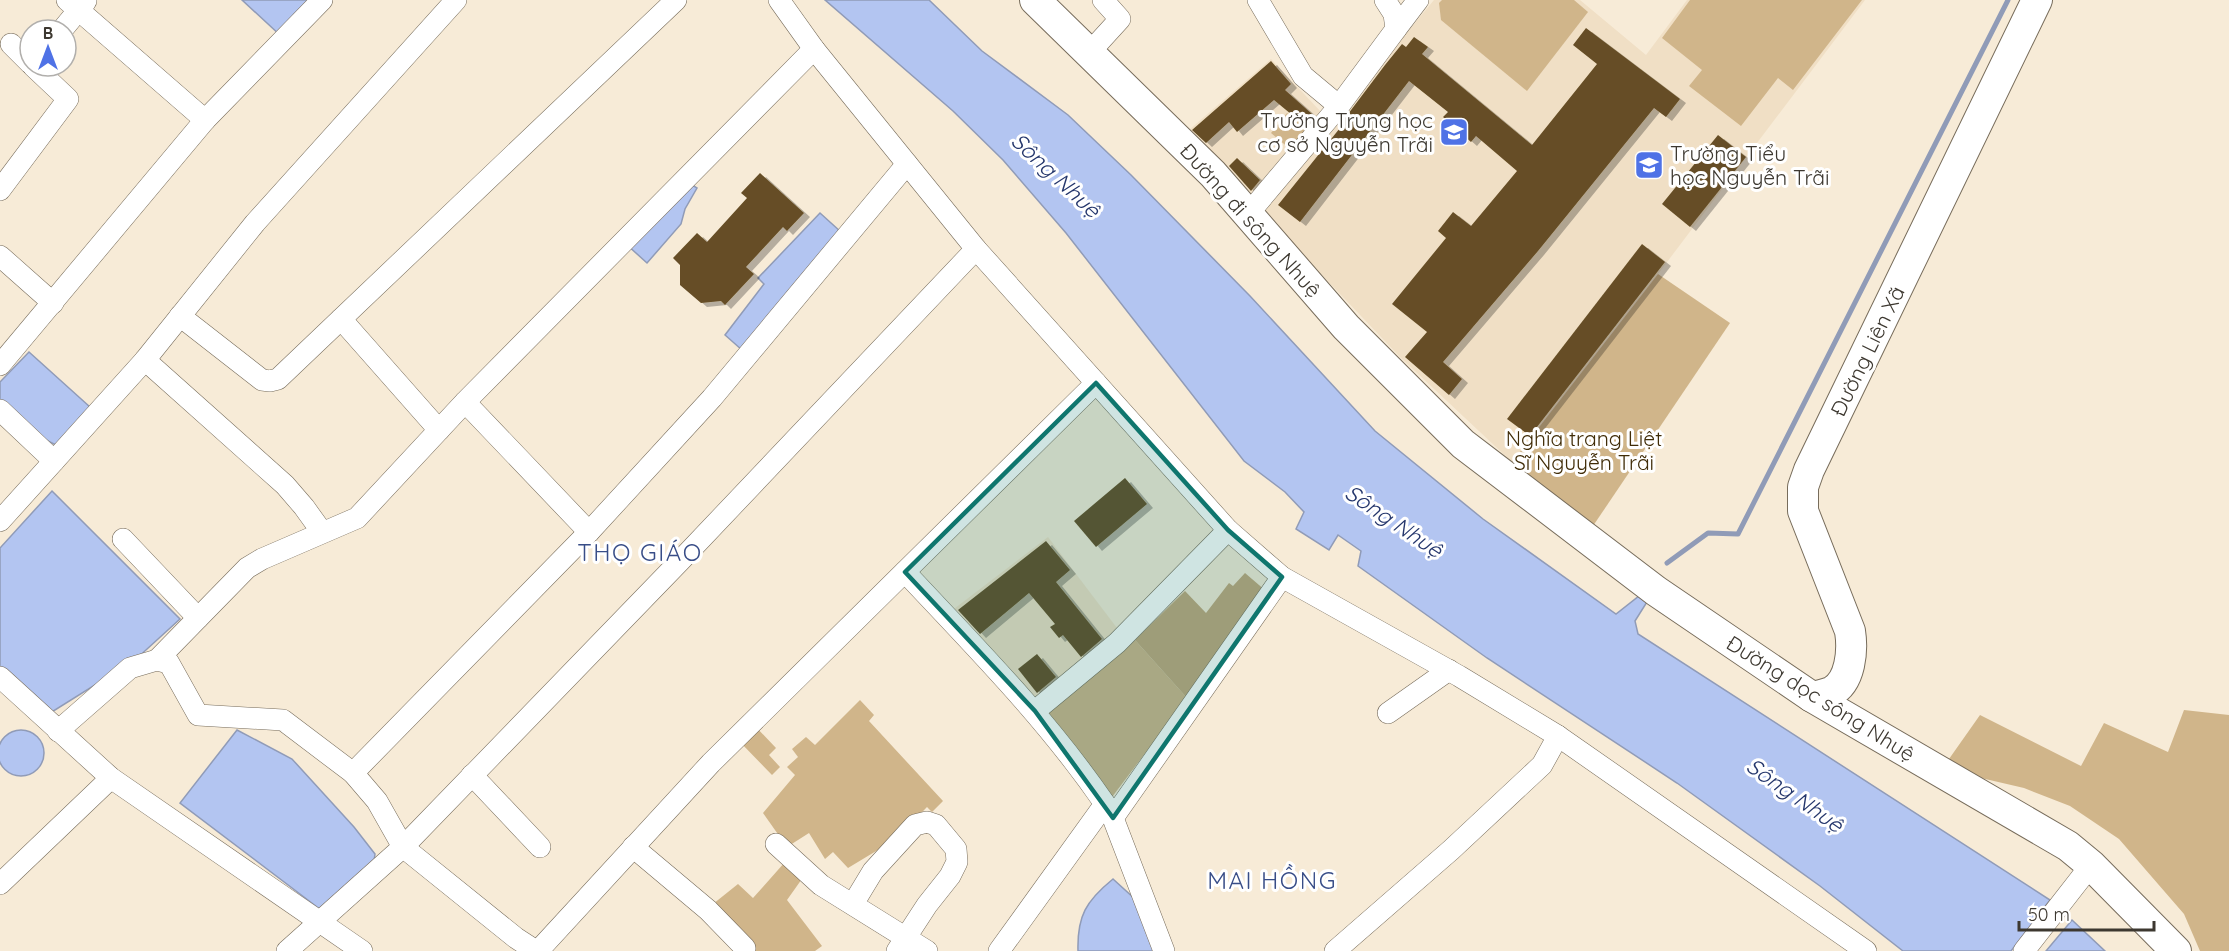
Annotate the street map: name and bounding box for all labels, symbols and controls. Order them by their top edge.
north arrow [18,18,78,78]
text: B [43,23,53,43]
place label: Trường Trung học cơ sở Nguyễn Trãi [1257,107,1433,157]
school or university icon: Trường Trung học cơ sở Nguyễn Trãi [1438,116,1470,148]
water label: Sông Nhuệ [1006,127,1107,224]
street label: Đường đi sông Nhuệ [1175,138,1327,302]
place label: Trường Tiểu học Nguyễn Trãi [1670,140,1829,190]
school or university icon: Trường Tiểu học Nguyễn Trãi [1633,149,1665,181]
street label: Đường Liên Xã [1824,282,1910,420]
park label: Nghĩa trang Liệt Sĩ Nguyễn Trãi [1506,425,1662,475]
water label: Sông Nhuệ [1340,478,1449,565]
district label: THỌ GIÁO [577,537,703,567]
street label: Đường dọc sông Nhuệ [1722,629,1920,767]
water label: Sông Nhuệ [1741,752,1850,839]
district label: MAI HỒNG [1207,864,1337,895]
scale bar [2019,894,2154,932]
text: 50 m [2028,903,2070,926]

